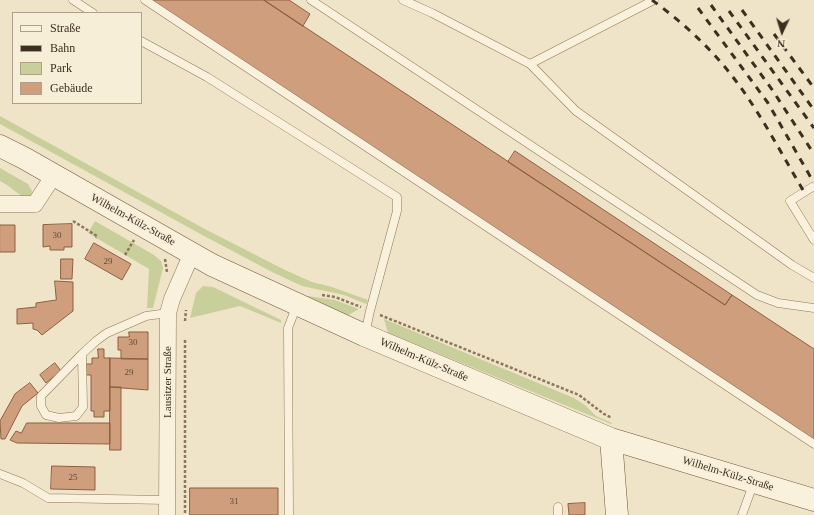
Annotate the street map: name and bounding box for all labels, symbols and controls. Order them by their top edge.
legend [12,12,142,104]
north arrow [762,12,802,52]
text: Straße [50,21,81,35]
text: N [777,38,786,50]
text: Bahn [50,41,75,55]
text: Park [50,61,72,75]
text: Gebäude [50,81,93,95]
street label: Wilhelm-Külz-Straße [88,191,178,249]
house number: 30 [52,231,62,241]
house number: 29 [104,257,112,267]
street label: Wilhelm-Külz-Straße [378,335,470,385]
house number: 30 [128,338,138,348]
street label: Lausitzer Straße [161,346,175,418]
house number: 29 [124,368,134,378]
street label: Wilhelm-Külz-Straße [681,454,775,494]
house number: 25 [68,473,78,483]
house number: 31 [230,497,238,507]

